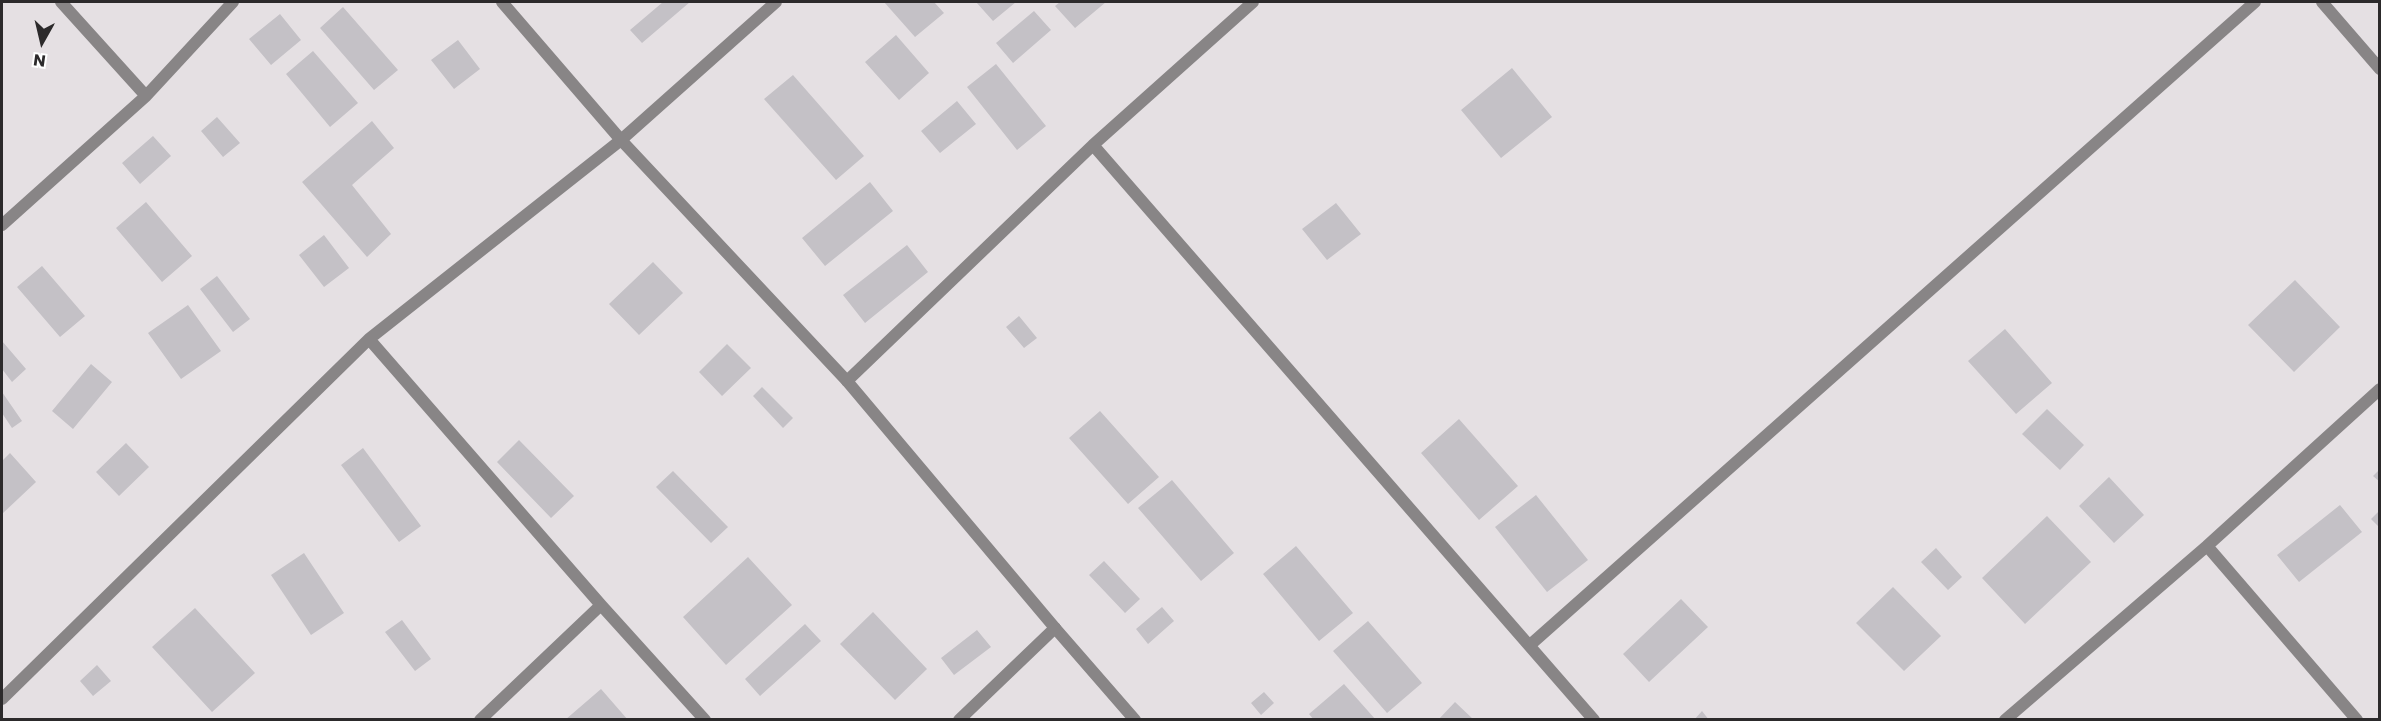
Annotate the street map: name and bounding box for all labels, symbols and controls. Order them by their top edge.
north arrow [12,12,72,72]
text: N [32,48,47,73]

